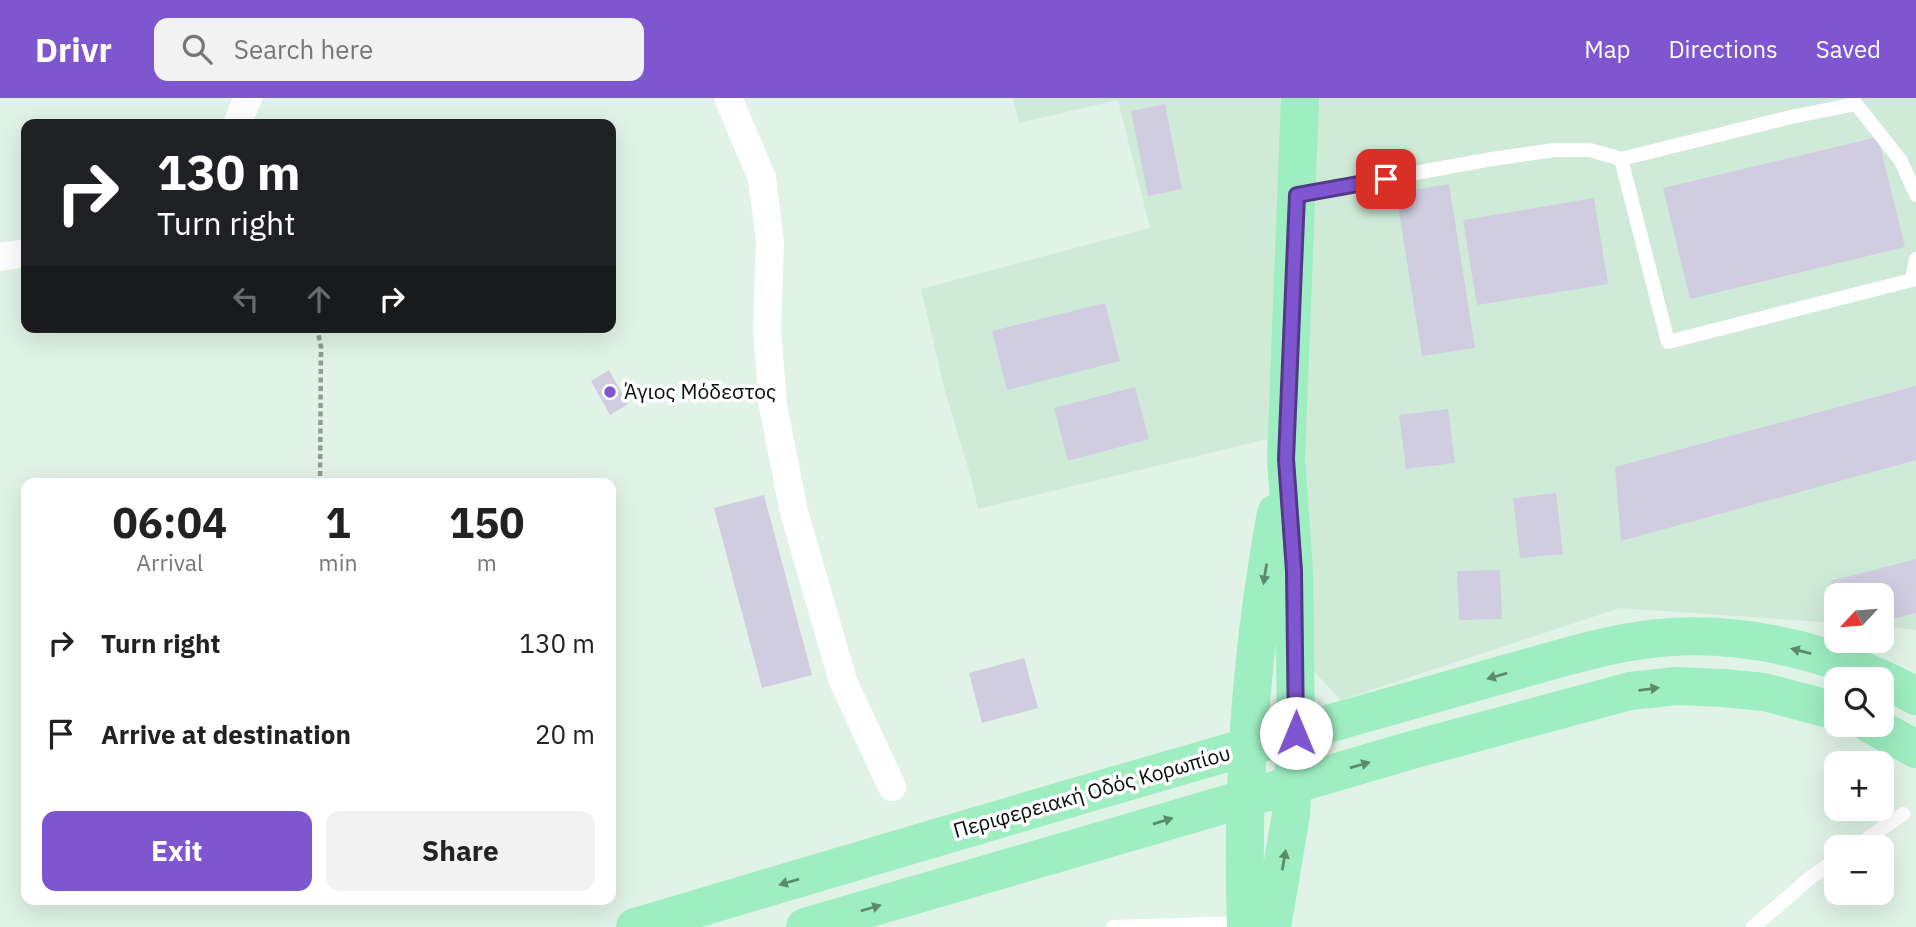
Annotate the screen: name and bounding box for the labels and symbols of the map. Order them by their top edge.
pin [1356,149,1416,209]
place label: Άγιος Μόδεστος [624,377,776,405]
marker: Άγιος Μόδεστος [602,384,618,400]
one-way arrow [1259,563,1270,585]
north arrow [1824,583,1894,653]
one-way arrow [1790,645,1812,656]
one-way arrow [1486,671,1508,682]
one-way arrow [1639,683,1661,694]
position arrow [1259,696,1333,770]
street label: Περιφερειακή Οδός Κορωπίου [950,738,1234,844]
one-way arrow [1350,759,1371,769]
one-way arrow [1152,816,1173,826]
one-way arrow [1279,849,1290,871]
one-way arrow [778,877,799,887]
one-way arrow [860,902,881,912]

